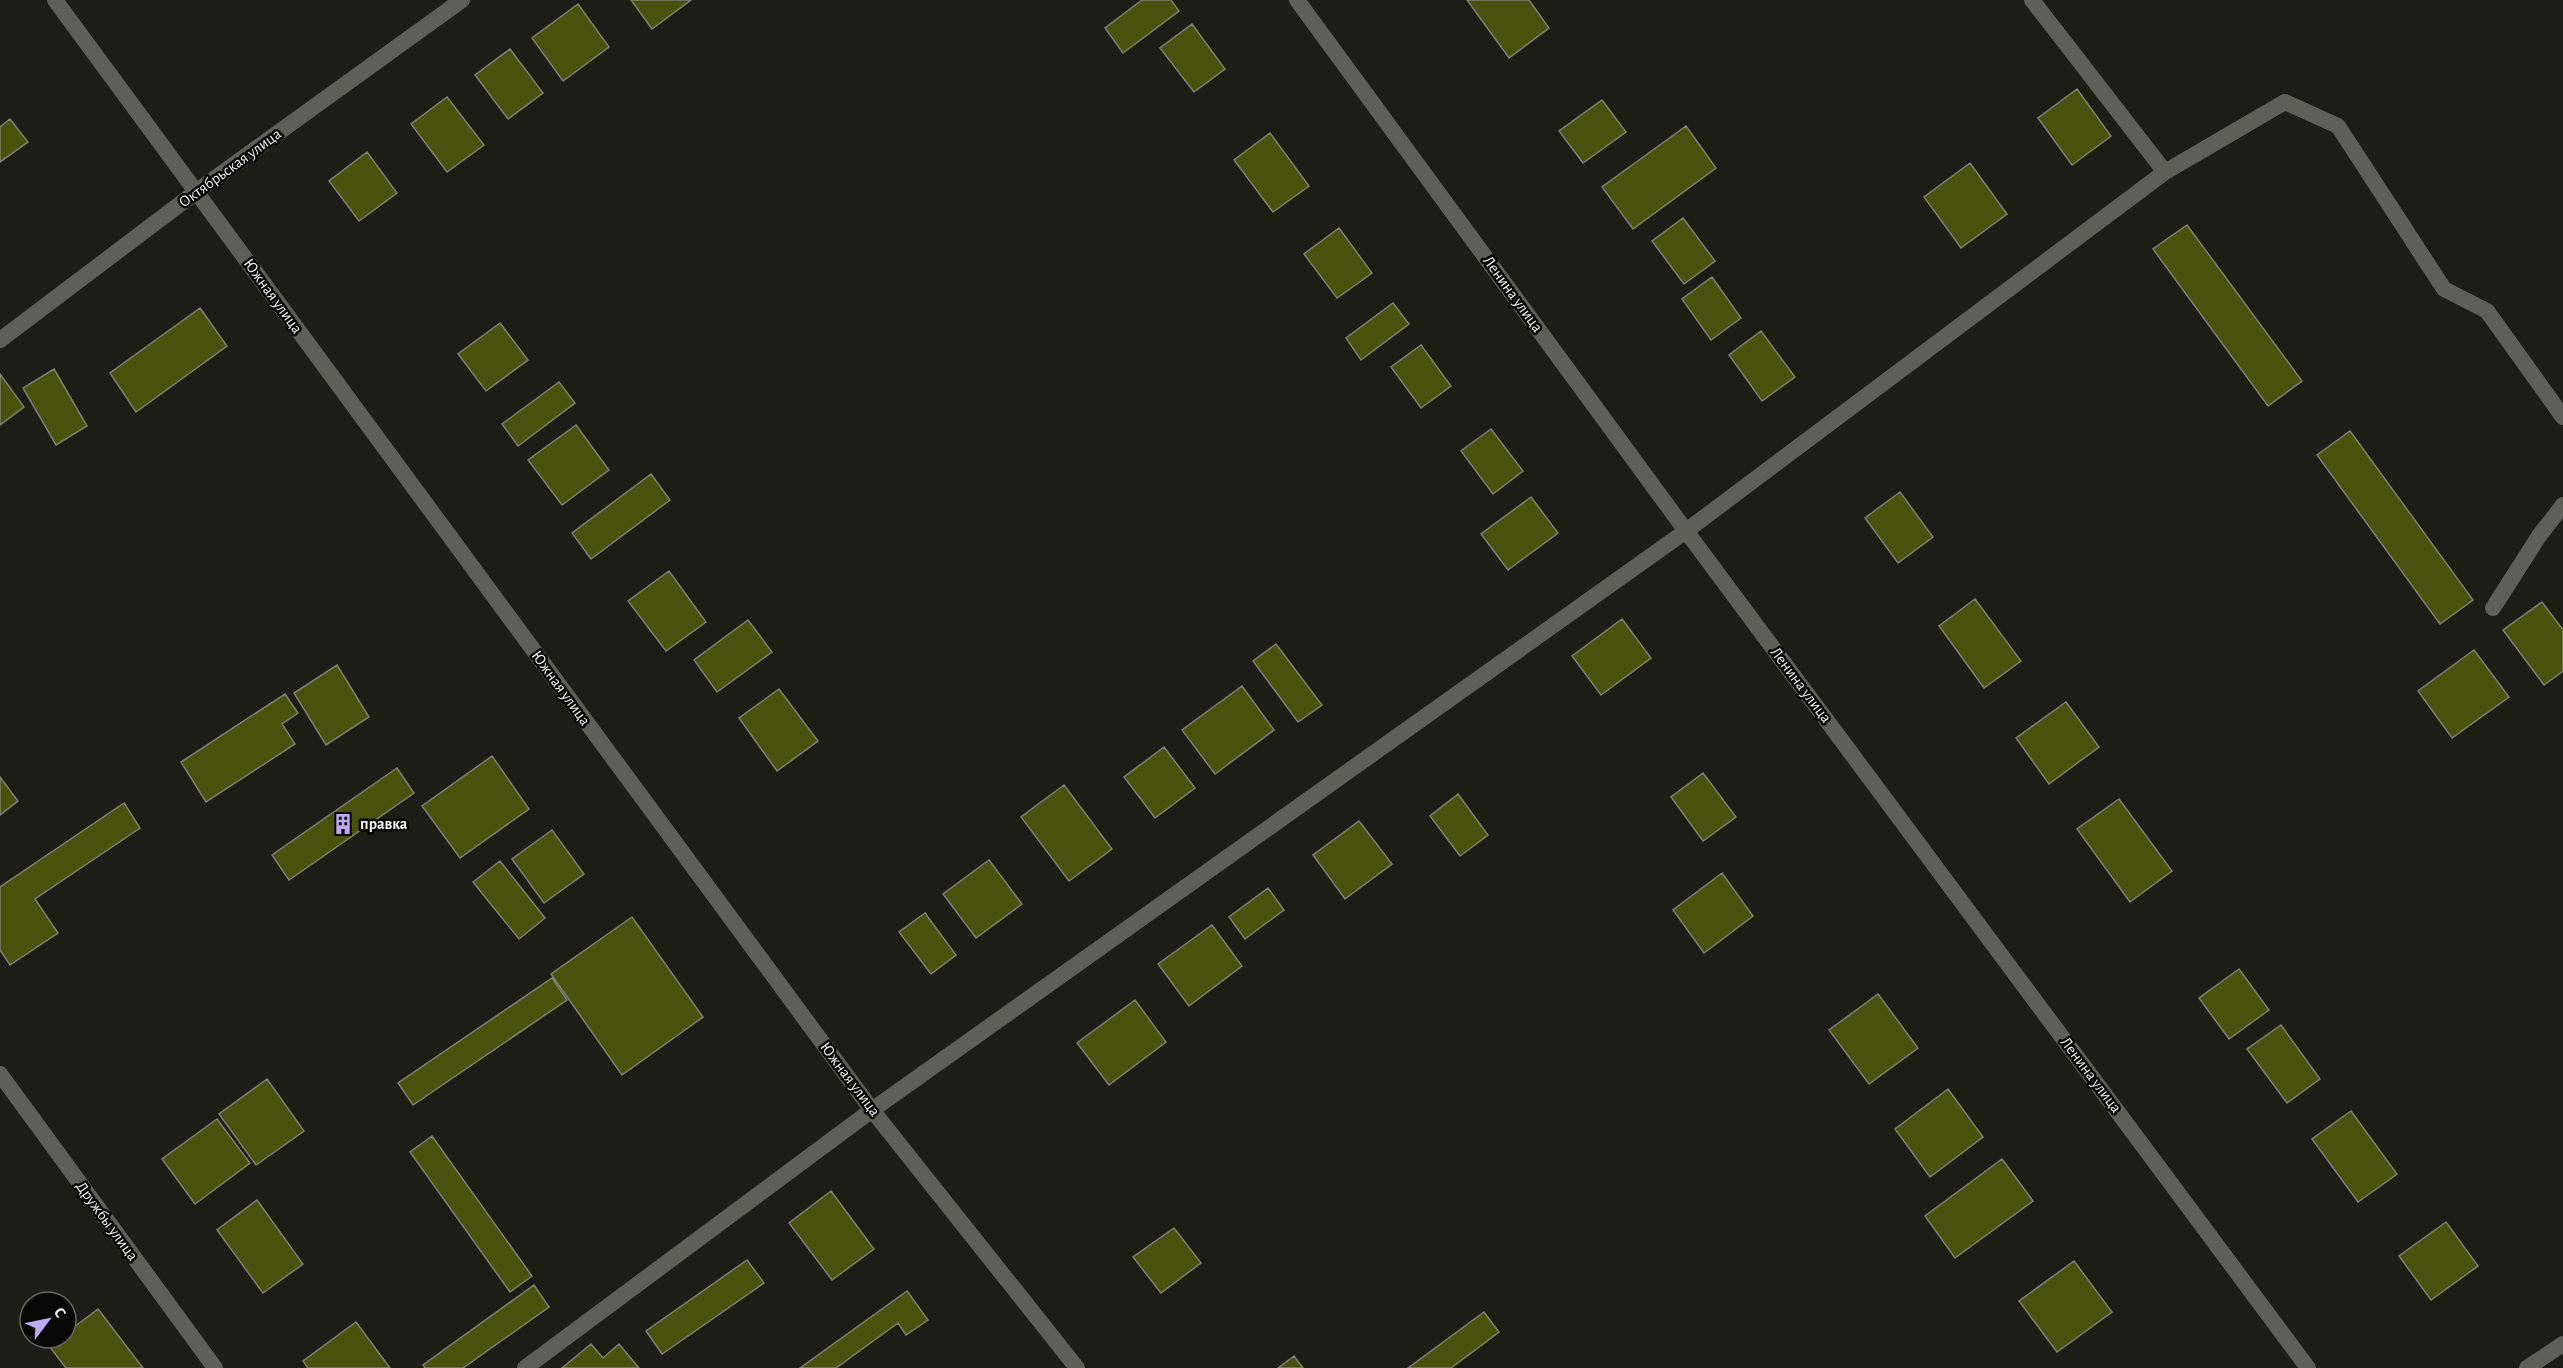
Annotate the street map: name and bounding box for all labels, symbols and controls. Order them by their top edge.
street label: Октябрьская улица [176,126,285,211]
street label: Ленина улица [1479,253,1546,336]
street label: Южная улица [240,256,305,337]
street label: Ленина улица [1767,644,1834,726]
street label: Южная улица [528,648,593,729]
building icon: правка [331,812,355,836]
place label: правка [360,816,408,832]
street label: Ленина улица [2057,1034,2124,1116]
street label: Южная улица [816,1039,883,1120]
street label: Дружбы улица [72,1178,141,1264]
north arrow [18,1290,78,1350]
text: С [51,1305,69,1321]

